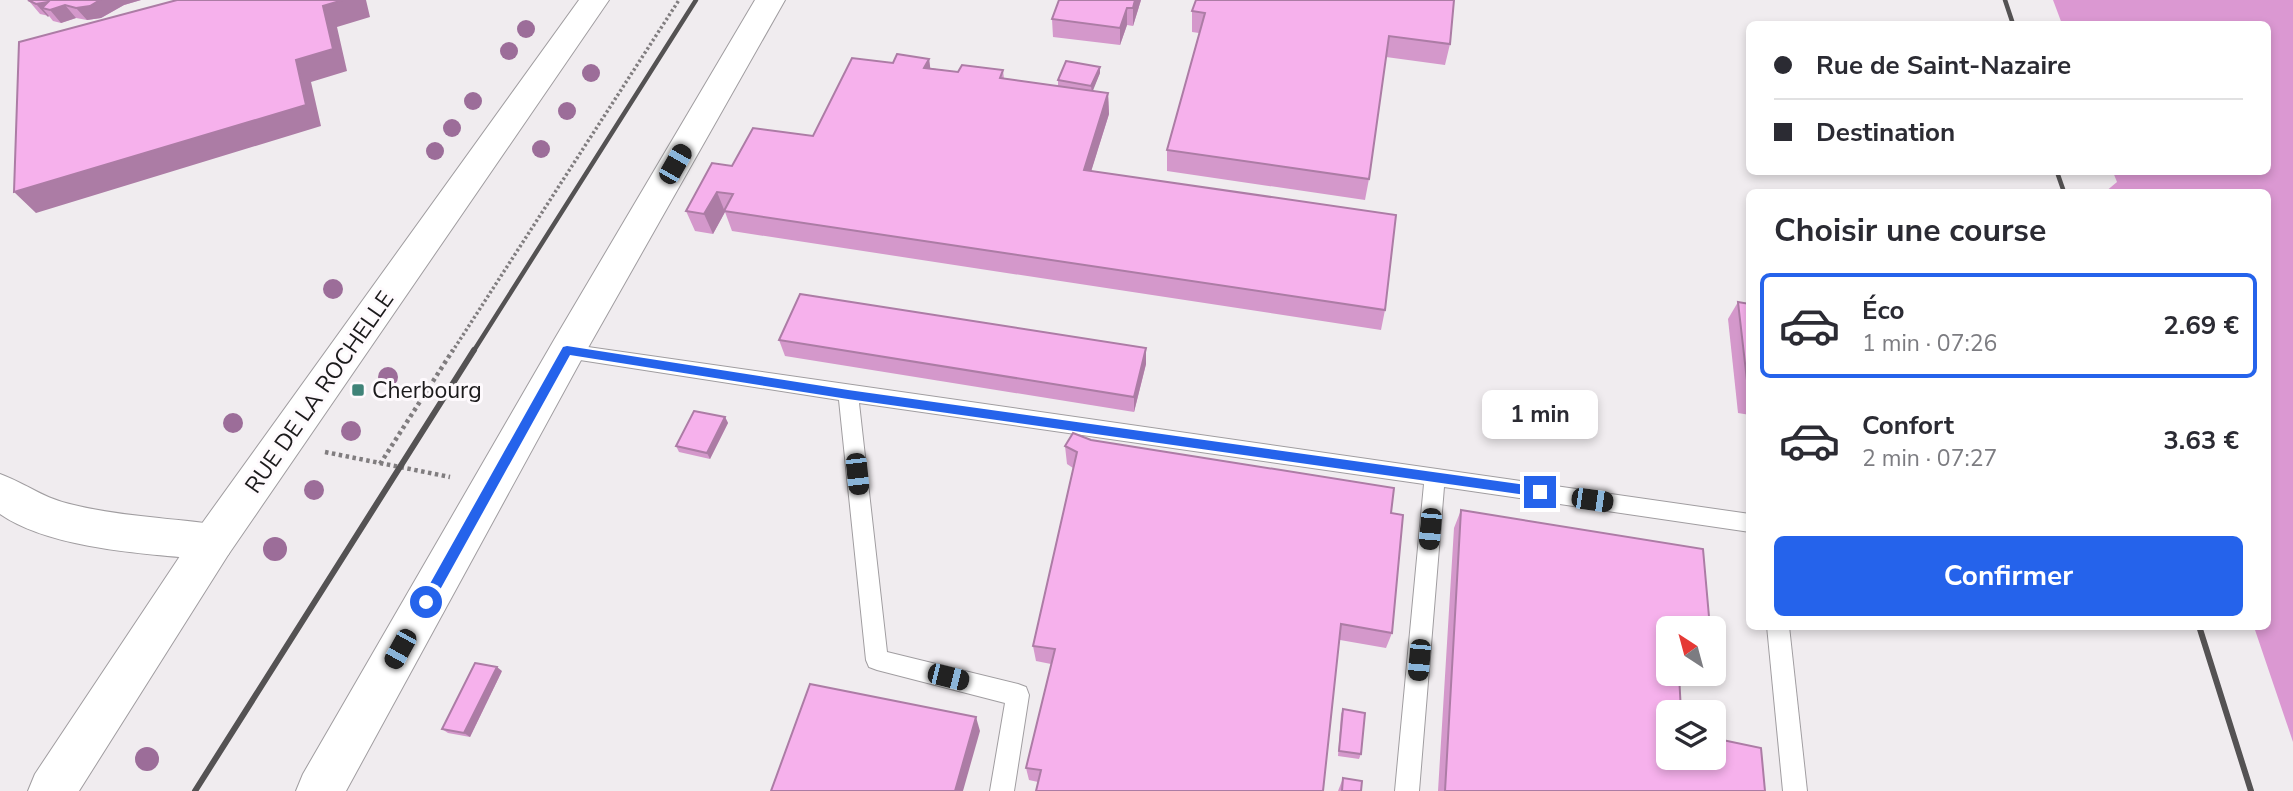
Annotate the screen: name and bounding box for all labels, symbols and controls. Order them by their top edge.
text: Rue de Saint-Nazaire [1816,48,2071,83]
text: Destination [1816,115,1955,150]
car [656,141,695,187]
text: Choisir une course [1774,209,2046,252]
street label: RUE DE LA ROCHELLE [238,285,401,500]
text: Éco [1862,293,1904,328]
icon: car [1778,294,1841,357]
text: 2.69 € [2163,308,2239,343]
text: 1 min · 07:26 [1862,328,1997,359]
place label: Cherbourg [372,375,482,406]
marker: Cherbourg [350,382,366,398]
callout: 1 min [1482,391,1598,440]
text: 1 min [1510,399,1570,430]
text: Confort [1862,408,1954,443]
icon: car [1778,409,1841,472]
text: 3.63 € [2163,423,2239,458]
text: 2 min · 07:27 [1862,443,1997,474]
car [845,452,870,496]
route end [1524,476,1556,508]
car [1570,487,1615,513]
car [1418,507,1443,551]
button: Confirmer [1774,536,2243,616]
route start [410,586,442,618]
north arrow [1656,616,1726,686]
map controls [1656,616,1726,770]
car [381,626,420,672]
car [1407,638,1432,682]
car [926,662,971,692]
button: layers [1656,700,1726,770]

